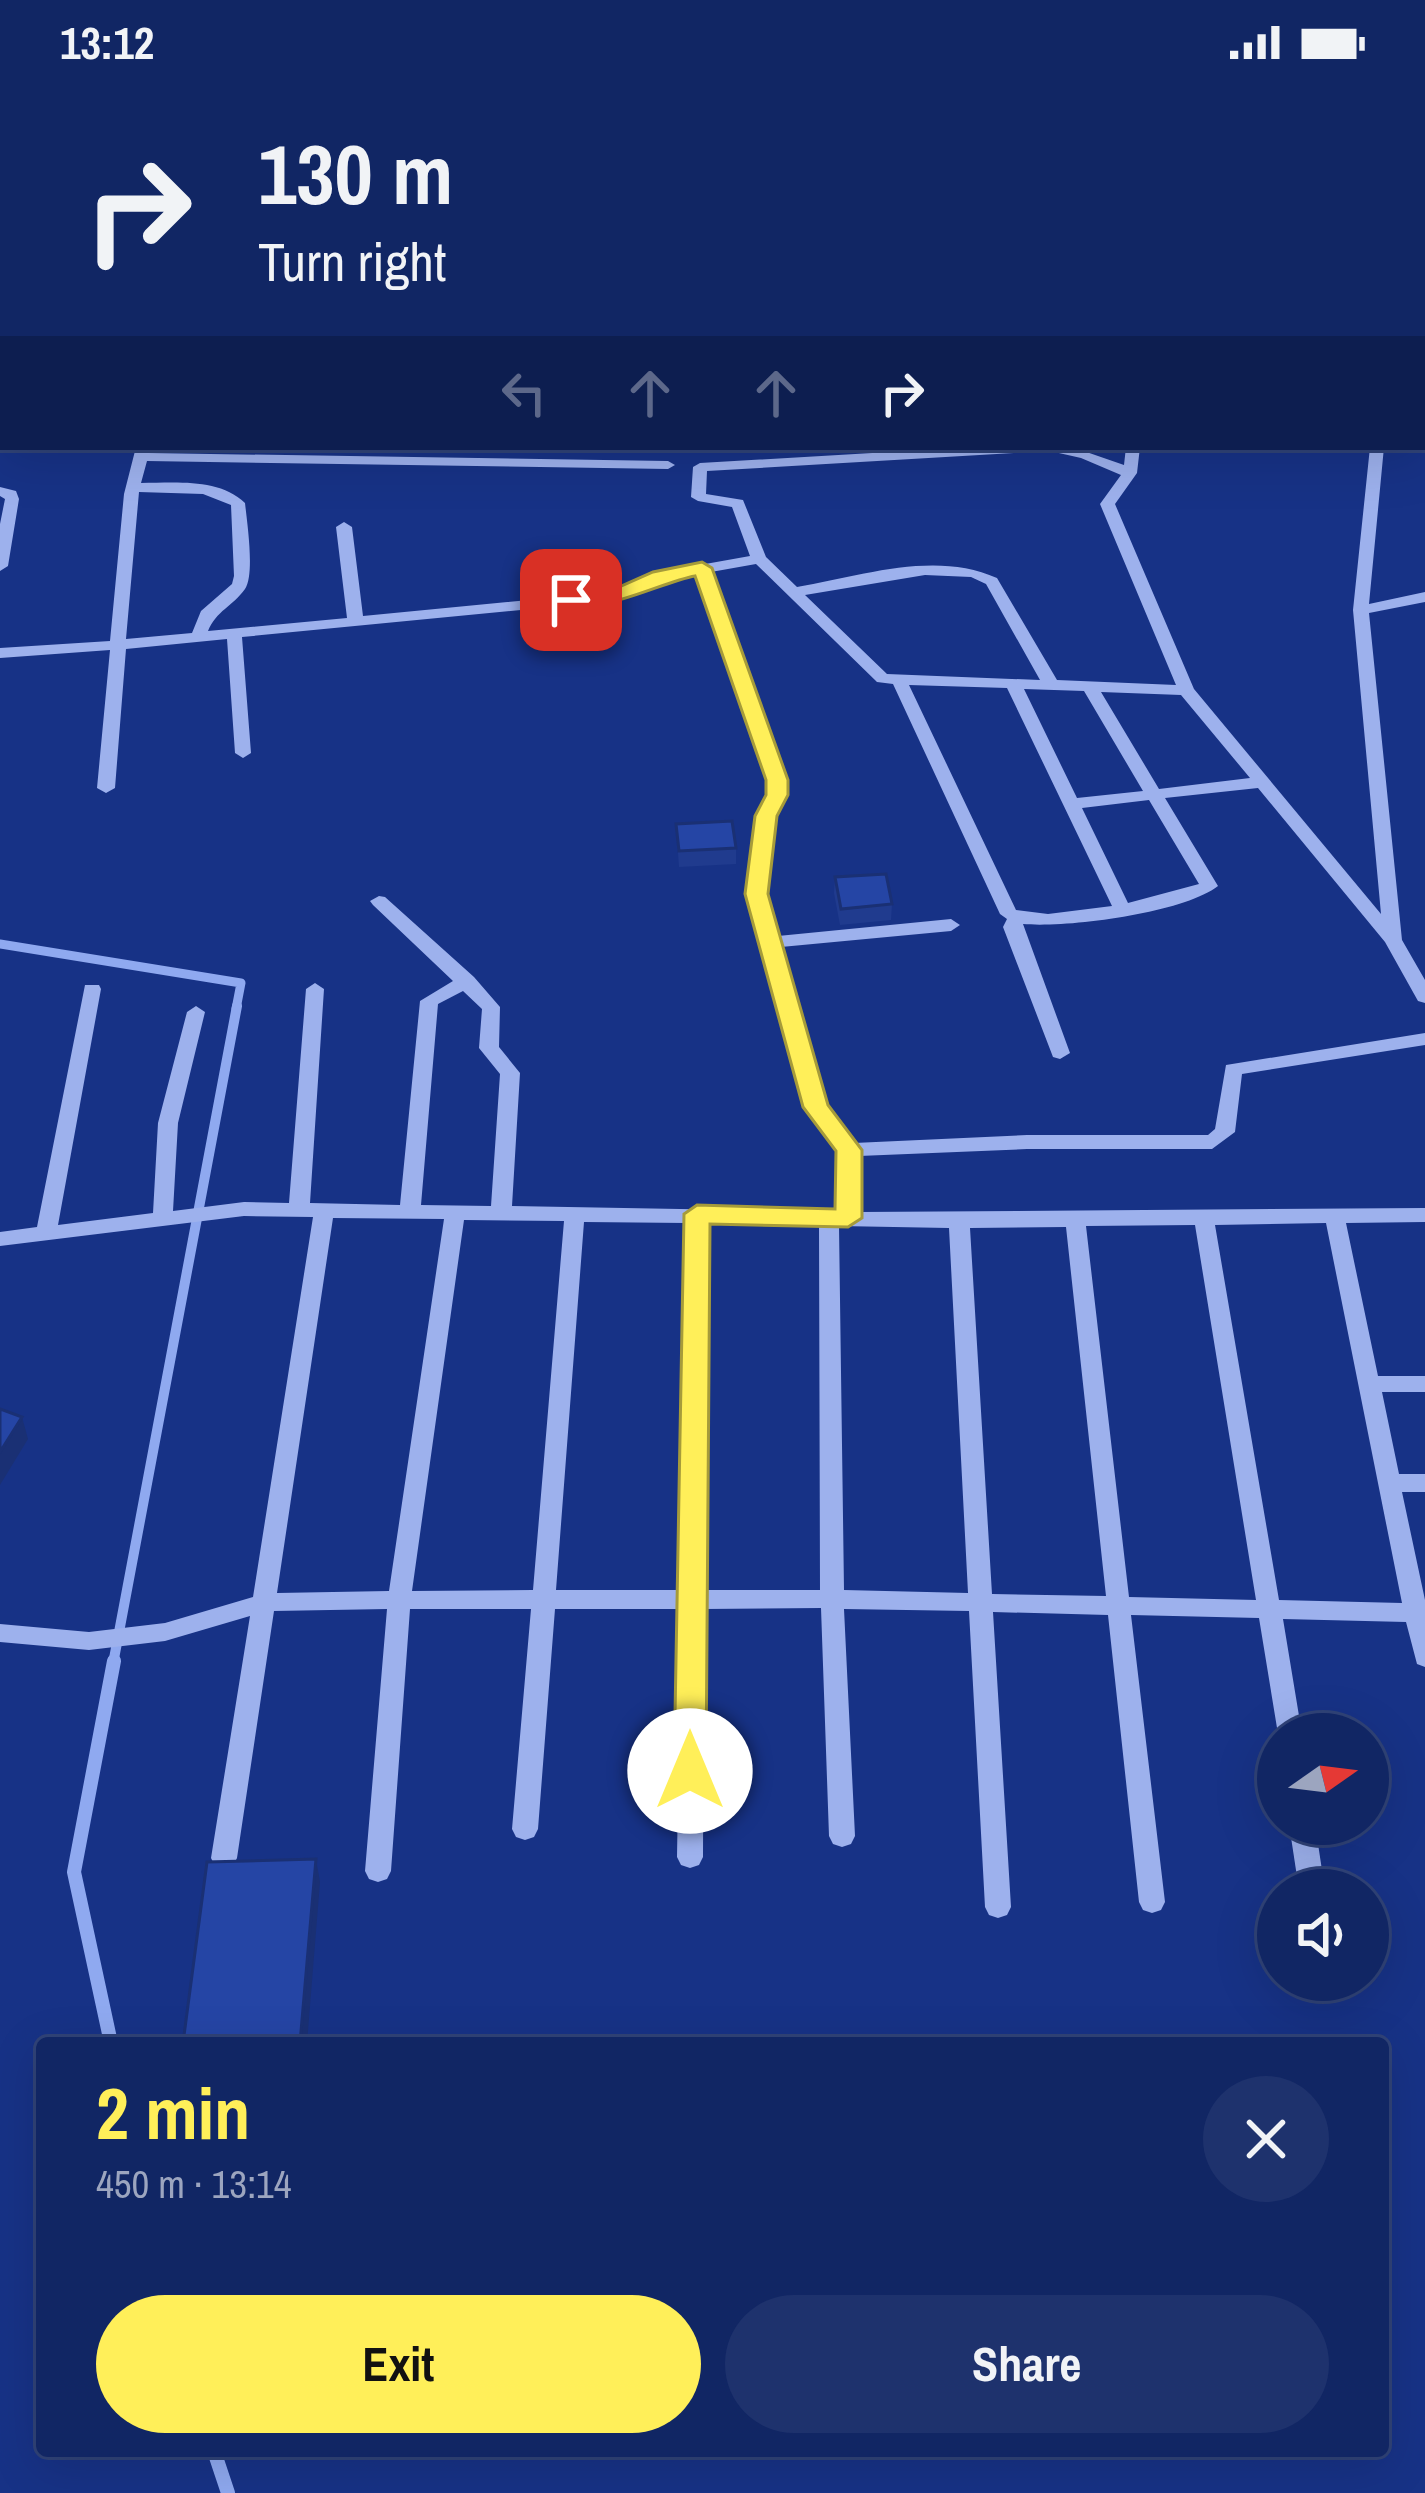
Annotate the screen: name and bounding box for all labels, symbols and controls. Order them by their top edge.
text: 13:12 [60,12,154,73]
text: 130 m [258,117,453,230]
icon: right [60,132,216,288]
text: Turn right [258,225,446,298]
icon: left [491,360,557,426]
icon: ahead [617,360,683,426]
icon: ahead [743,360,809,426]
icon: right [869,360,935,426]
pin [520,549,622,651]
icon: arrive [538,567,604,633]
position arrow [627,1708,753,1834]
north arrow [1257,1713,1389,1845]
map controls [1257,1713,1389,2001]
button: sound [1257,1869,1389,2001]
text: 2 min [96,2064,250,2161]
button: close [1203,2076,1329,2202]
text: 450 m · 13:14 [96,2158,292,2210]
button: Exit [96,2295,701,2433]
button: Share [725,2295,1329,2433]

